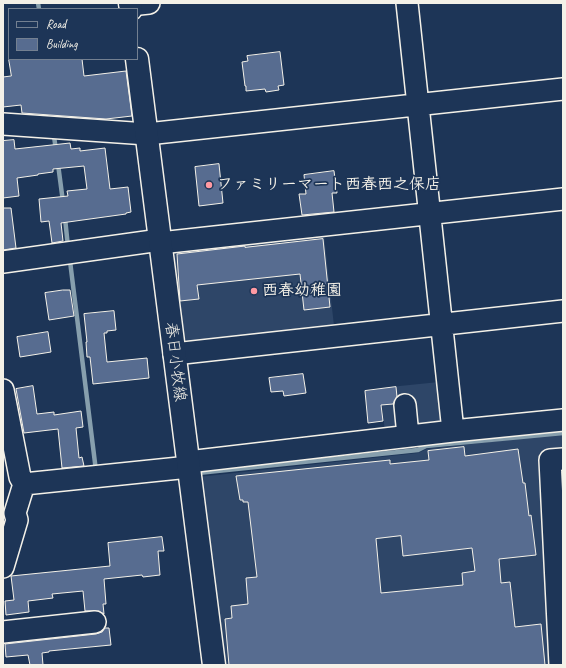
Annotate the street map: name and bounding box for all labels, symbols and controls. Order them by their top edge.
legend [8,8,138,60]
text: Road [46,16,66,32]
text: Building [46,36,78,52]
place label: ファミリーマート西春西之保店 [217,175,441,195]
marker: ファミリーマート西春西之保店 [204,180,214,190]
place label: 西春幼稚園 [262,281,342,301]
marker: 西春幼稚園 [249,286,259,296]
street label: 春日小牧線 [161,321,189,403]

